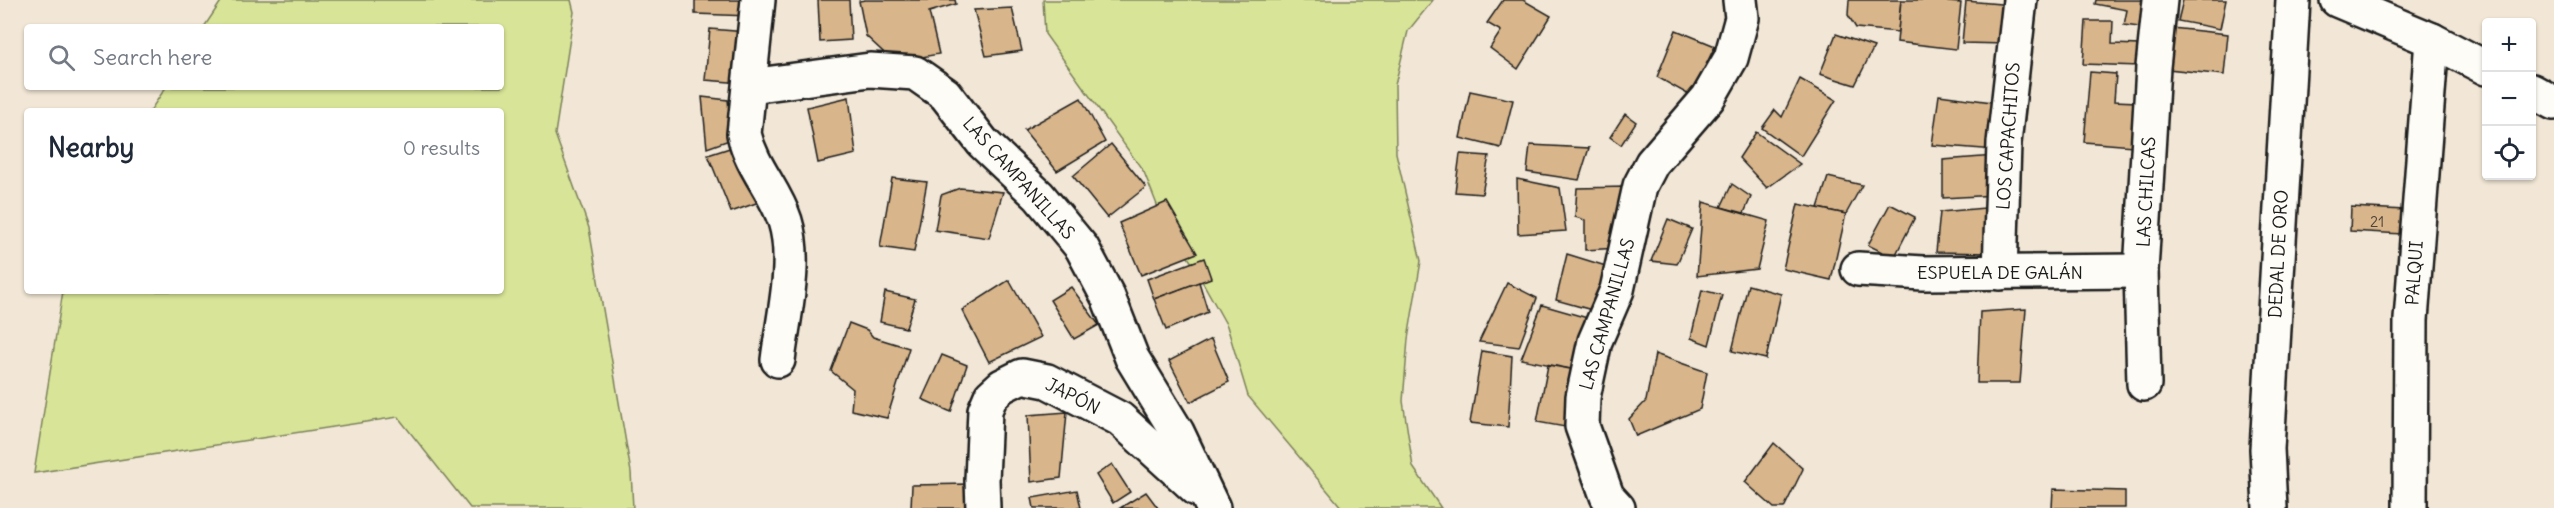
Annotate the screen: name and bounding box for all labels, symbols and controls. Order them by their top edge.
map controls [2482,18,2536,180]
button: + [2482,18,2536,72]
search box [24,24,504,90]
icon: search [45,41,78,74]
text: Search here [93,43,212,71]
street label: LOS CAPACHITOS [1991,61,2025,211]
button: − [2482,72,2536,126]
street label: LAS CAMPANILLAS [958,112,1080,244]
button: locate [2482,126,2536,180]
text: Nearby [48,131,134,164]
text: 0 results [403,135,480,160]
street label: LAS CHILCAS [2132,136,2160,248]
street label: DEDAL DE ORO [2263,189,2293,319]
house number: 21 [2370,212,2384,231]
street label: LAS CAMPANILLAS [1574,235,1640,393]
street label: PALQUI [2400,240,2428,306]
street label: ESPUELA DE GALÁN [1917,261,2083,284]
street label: JAPÓN [1042,373,1104,419]

